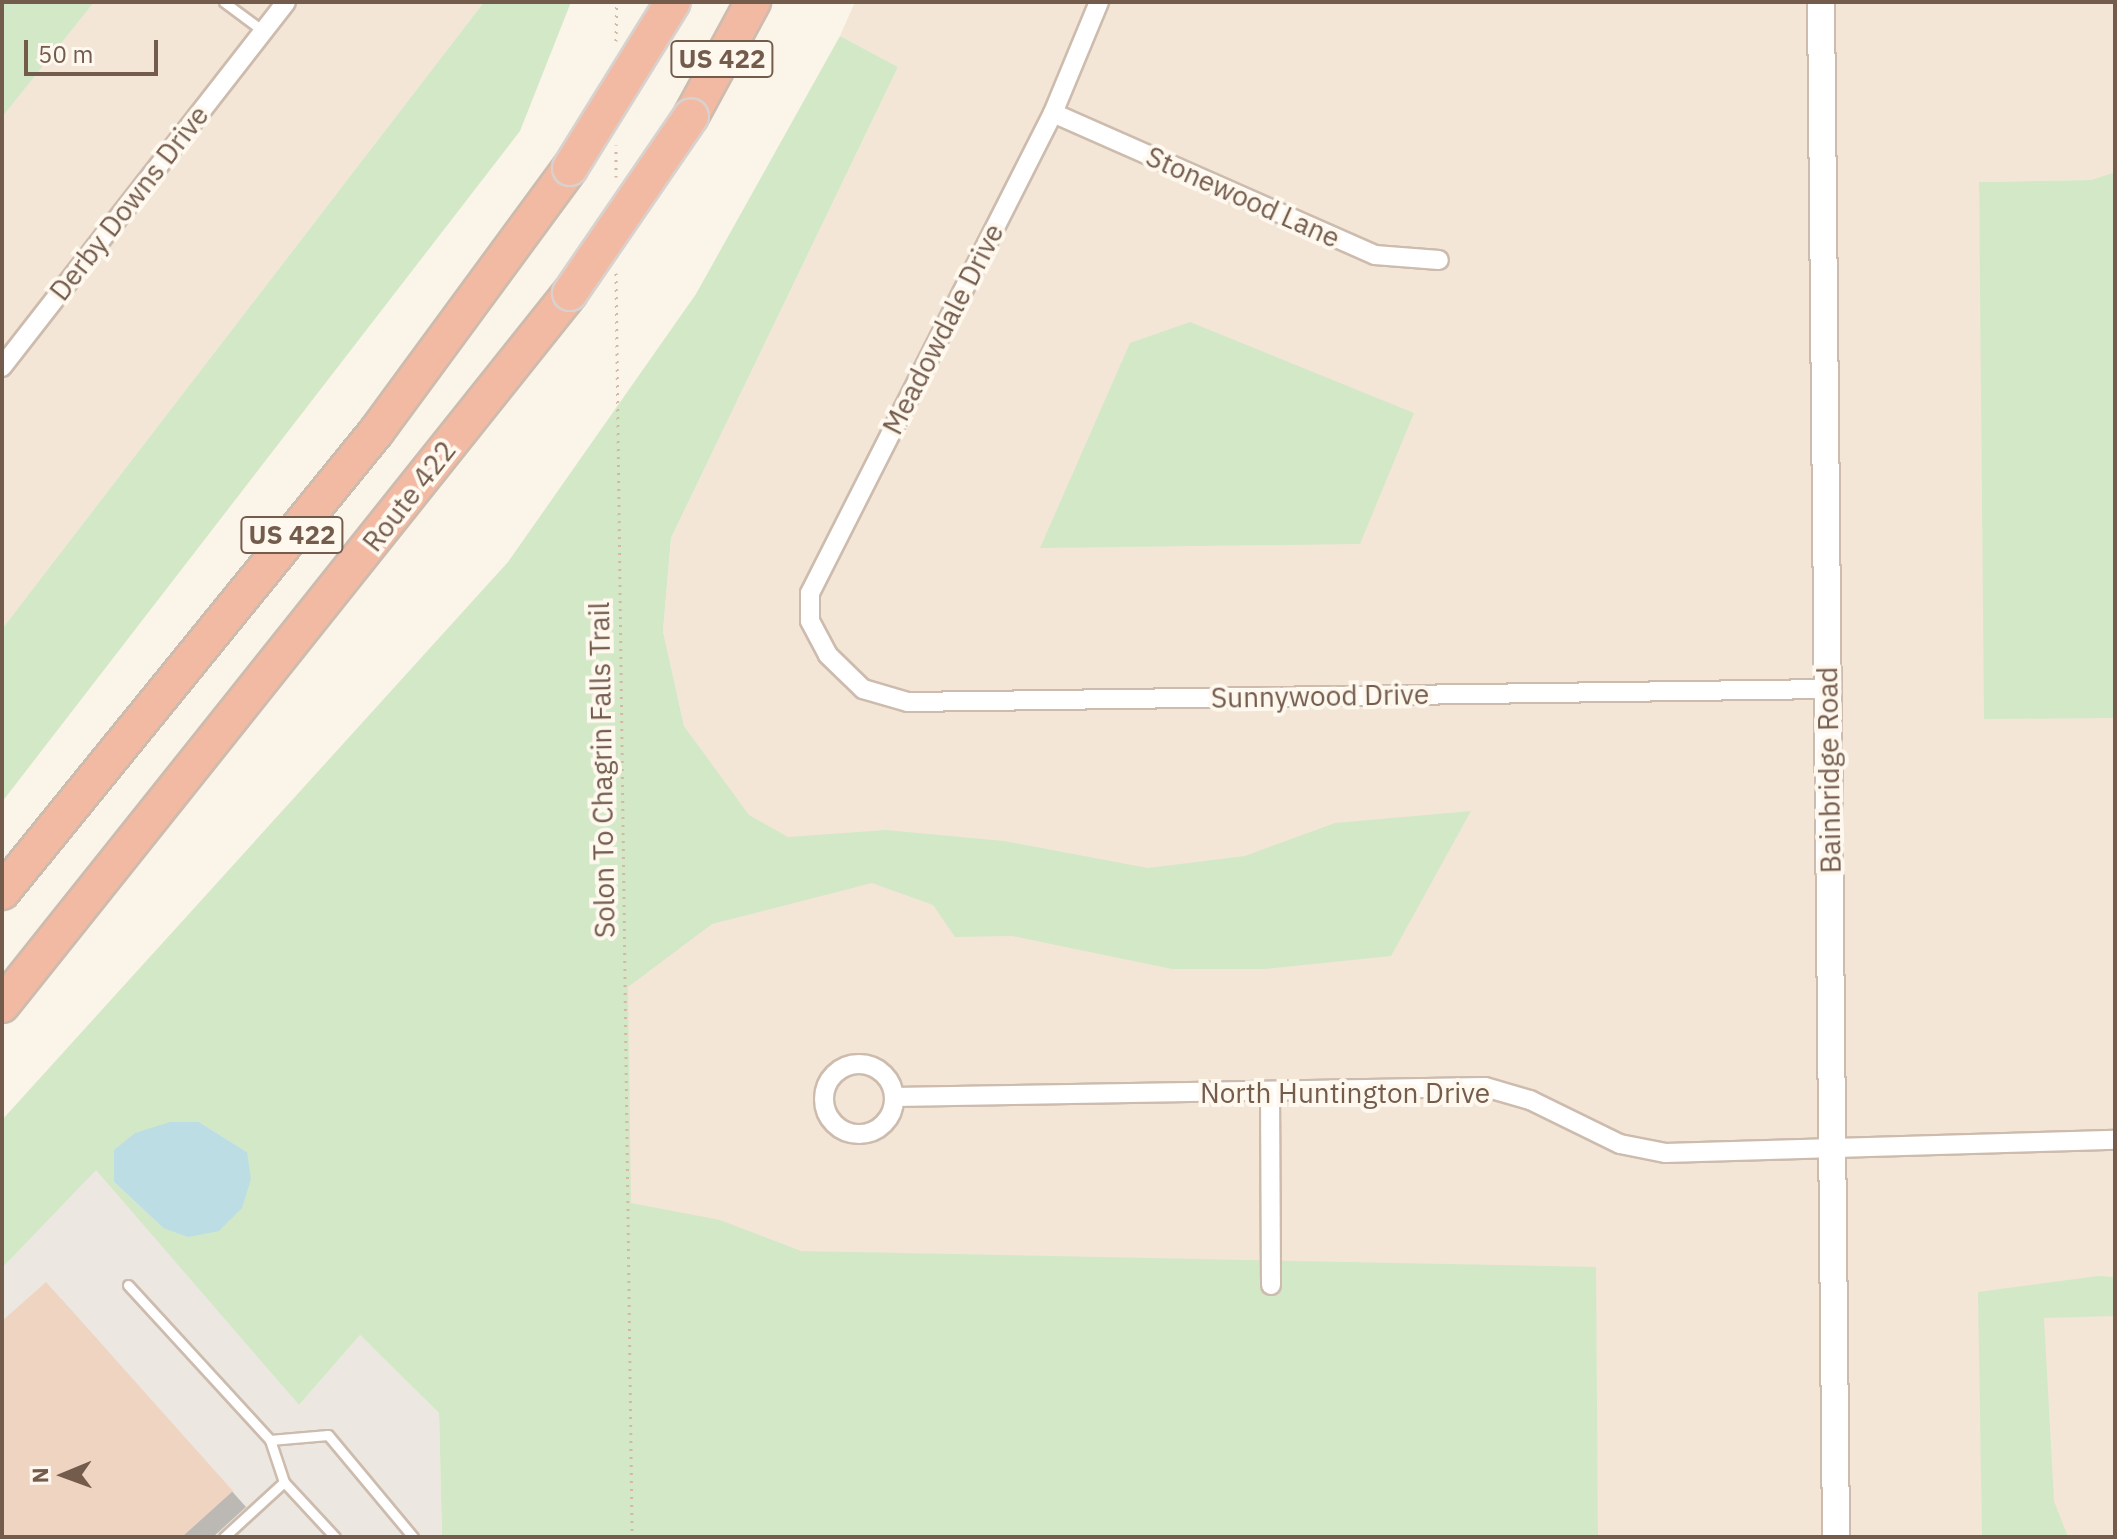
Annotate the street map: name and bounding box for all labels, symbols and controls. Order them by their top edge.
scale bar [28,24,162,74]
road number: US 422 [670,37,774,81]
text: 50 m [38,38,93,70]
street label: Derby Downs Drive [42,99,216,307]
street label: Stonewood Lane [1141,139,1345,255]
street label: Meadowdale Drive [875,218,1011,440]
street label: Route 422 [355,434,463,558]
road number: US 422 [240,513,344,557]
street label: Solon To Chagrin Falls Trail [582,602,622,938]
street label: Bainbridge Road [1810,666,1848,874]
street label: Sunnywood Drive [1211,677,1429,715]
street label: North Huntington Drive [1200,1076,1490,1110]
north arrow [24,1435,104,1515]
text: N [25,1467,54,1484]

